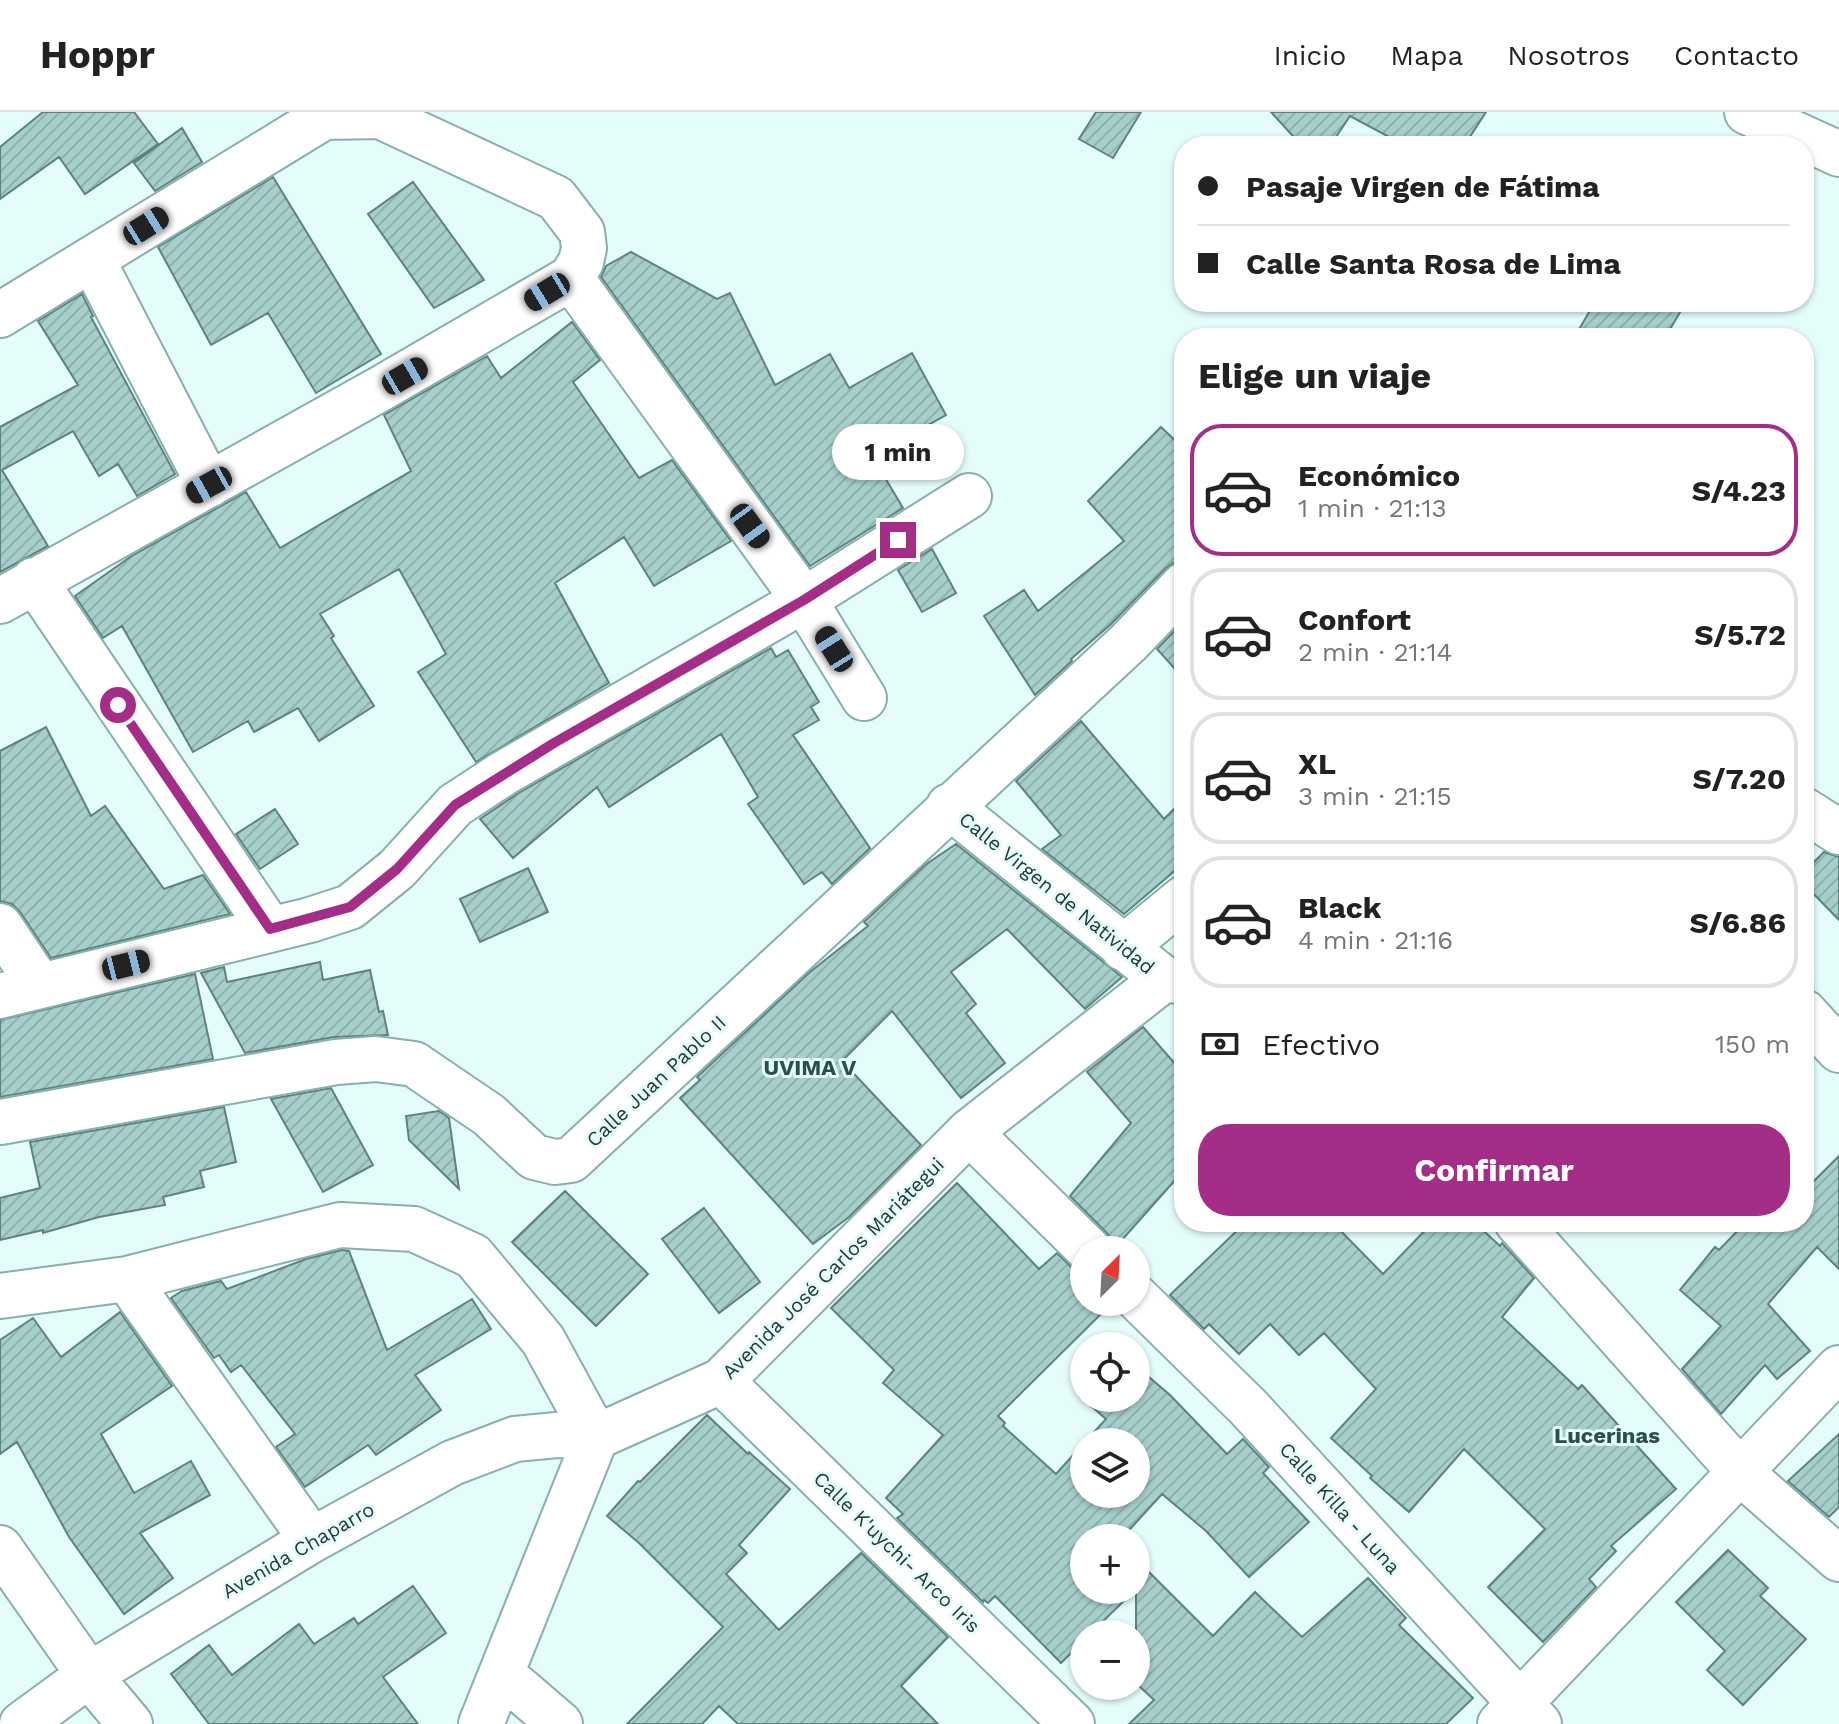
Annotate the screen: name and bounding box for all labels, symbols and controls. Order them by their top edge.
text: Hoppr [40,33,155,77]
text: Inicio [1274,39,1346,72]
text: Mapa [1390,39,1463,72]
text: Nosotros [1507,39,1630,72]
text: Contacto [1674,39,1799,72]
text: Pasaje Virgen de Fátima [1246,169,1600,204]
car [119,203,173,249]
text: Calle Santa Rosa de Lima [1246,246,1621,281]
car [520,269,574,315]
car [378,354,432,398]
text: Elige un viaje [1198,355,1431,397]
callout: 1 min [832,424,964,480]
text: 1 min [865,437,931,467]
icon: car [1202,454,1274,526]
text: Económico [1298,458,1460,493]
car [182,463,236,507]
text: S/4.23 [1692,473,1786,508]
text: 1 min · 21:13 [1298,493,1447,523]
car [726,500,774,552]
route end [880,522,916,558]
icon: car [1202,598,1274,670]
text: Confort [1298,602,1411,637]
text: S/5.72 [1694,617,1786,652]
car [811,622,857,676]
text: 2 min · 21:14 [1298,637,1452,667]
route start [100,687,136,723]
icon: car [1202,742,1274,814]
text: XL [1298,746,1336,781]
text: S/7.20 [1693,761,1786,796]
text: 3 min · 21:15 [1298,781,1452,811]
street label: Calle Virgen de Natividad [954,807,1160,979]
icon: car [1202,886,1274,958]
text: Black [1298,890,1382,925]
text: S/6.86 [1689,905,1786,940]
text: 4 min · 21:16 [1298,925,1453,955]
car [100,948,152,982]
street label: Calle Juan Pablo II [581,1010,731,1152]
icon: cash [1198,1022,1242,1066]
text: Efectivo [1262,1027,1380,1062]
text: 150 m [1715,1029,1790,1059]
district label: UVIMA V [764,1055,856,1080]
button: Confirmar [1198,1124,1790,1216]
street label: Avenida José Carlos Mariátegui [717,1152,949,1384]
north arrow [1070,1236,1150,1316]
map controls [1070,1236,1150,1700]
button: locate [1070,1332,1150,1412]
district label: Lucerinas [1554,1423,1660,1448]
button: layers [1070,1428,1150,1508]
street label: Calle Killa - Luna [1275,1437,1405,1579]
street label: Calle K'uychi- Arco Iris [809,1466,985,1638]
street label: Avenida Chaparro [218,1497,378,1603]
button: + [1070,1524,1150,1604]
button: − [1070,1620,1150,1700]

